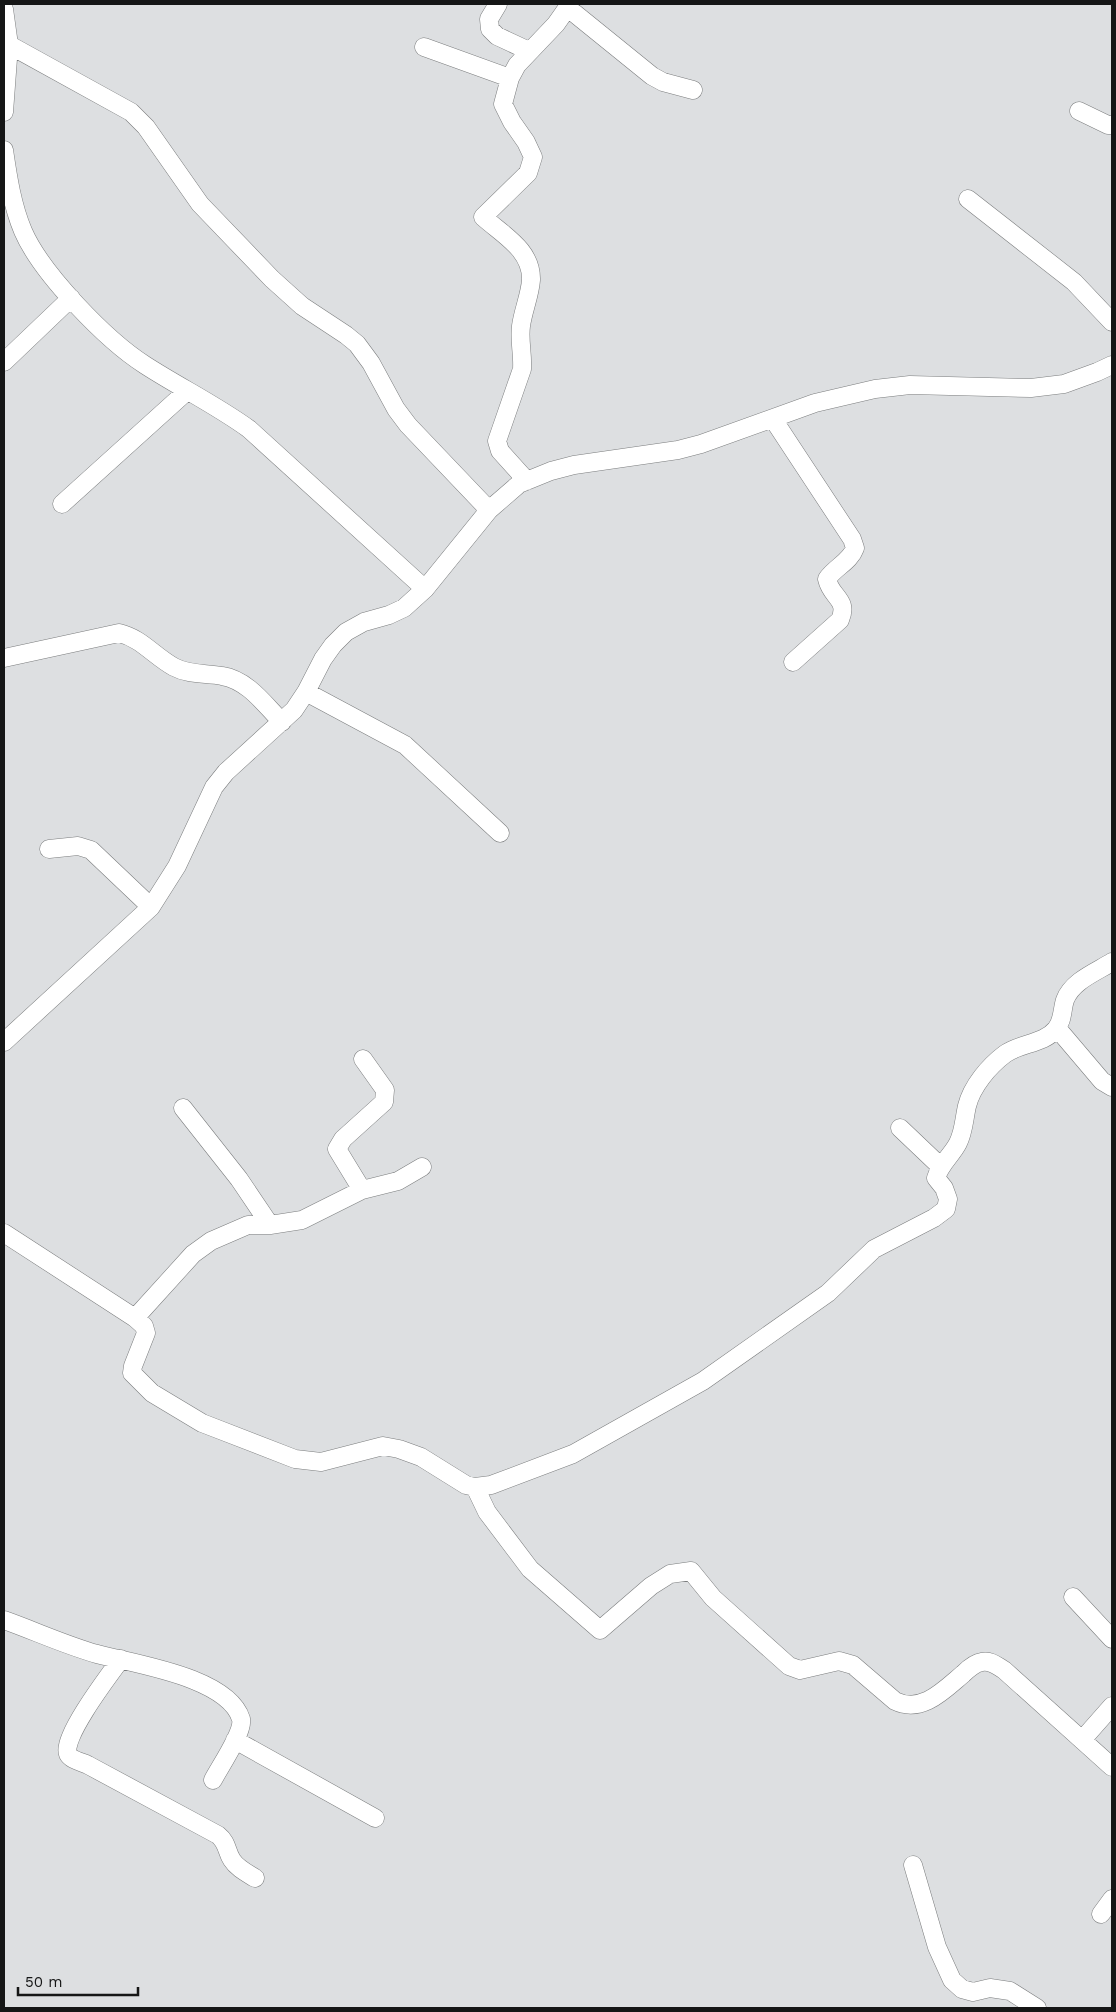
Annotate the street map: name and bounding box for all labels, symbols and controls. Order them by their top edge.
scale bar [18,1964,138,1996]
text: 50 m [25,1973,62,1991]

